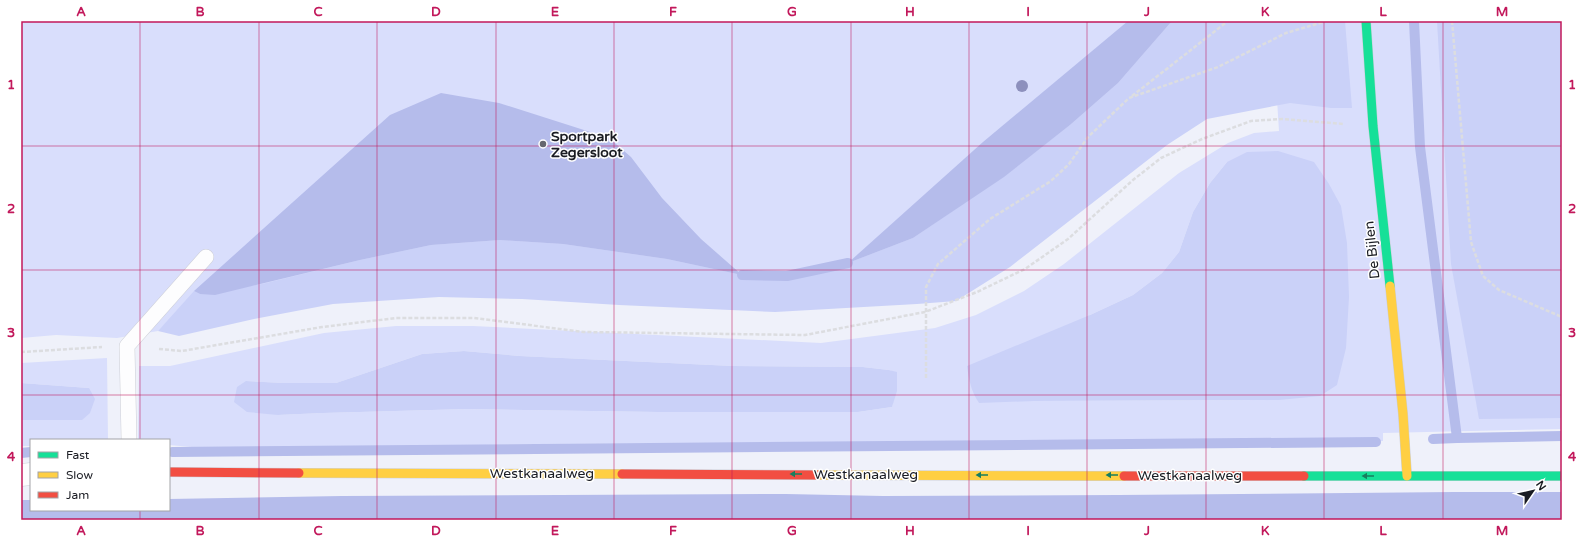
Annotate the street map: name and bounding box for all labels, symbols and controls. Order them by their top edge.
text: A [76,4,86,20]
text: B [195,4,205,20]
text: C [313,4,323,20]
text: D [431,4,441,20]
text: E [551,4,559,20]
text: F [669,4,677,20]
text: G [787,4,797,20]
text: H [905,4,915,20]
text: I [1026,4,1030,20]
text: J [1143,4,1150,20]
text: K [1261,4,1270,20]
text: L [1379,4,1387,20]
text: M [1496,4,1508,20]
text: 1 [7,77,15,93]
text: 1 [1568,77,1576,93]
place label: Sportpark Zegersloot [551,128,623,161]
marker: Sportpark Zegersloot [538,139,548,149]
text: 2 [7,201,15,217]
text: 2 [1568,201,1576,217]
street label: De Bijlen [1360,220,1384,280]
text: 3 [7,325,15,341]
text: 3 [1568,325,1576,341]
legend [30,439,170,511]
text: Fast [66,448,90,462]
text: 4 [7,449,16,465]
text: 4 [1568,449,1577,465]
street label: Westkanaalweg [490,465,594,482]
street label: Westkanaalweg [814,466,918,483]
street label: Westkanaalweg [1138,467,1242,484]
text: Slow [66,468,93,482]
one-way arrow [789,471,802,477]
north arrow [1513,471,1553,511]
one-way arrow [975,472,988,478]
one-way arrow [1105,472,1118,478]
one-way arrow [1361,473,1374,479]
text: N [1533,478,1549,493]
text: Jam [66,488,89,502]
text: A [76,523,86,539]
text: B [195,523,205,539]
text: C [313,523,323,539]
text: D [431,523,441,539]
text: E [551,523,559,539]
text: F [669,523,677,539]
text: G [787,523,797,539]
text: H [905,523,915,539]
text: I [1026,523,1030,539]
text: J [1143,523,1150,539]
text: K [1261,523,1270,539]
text: L [1379,523,1387,539]
text: M [1496,523,1508,539]

